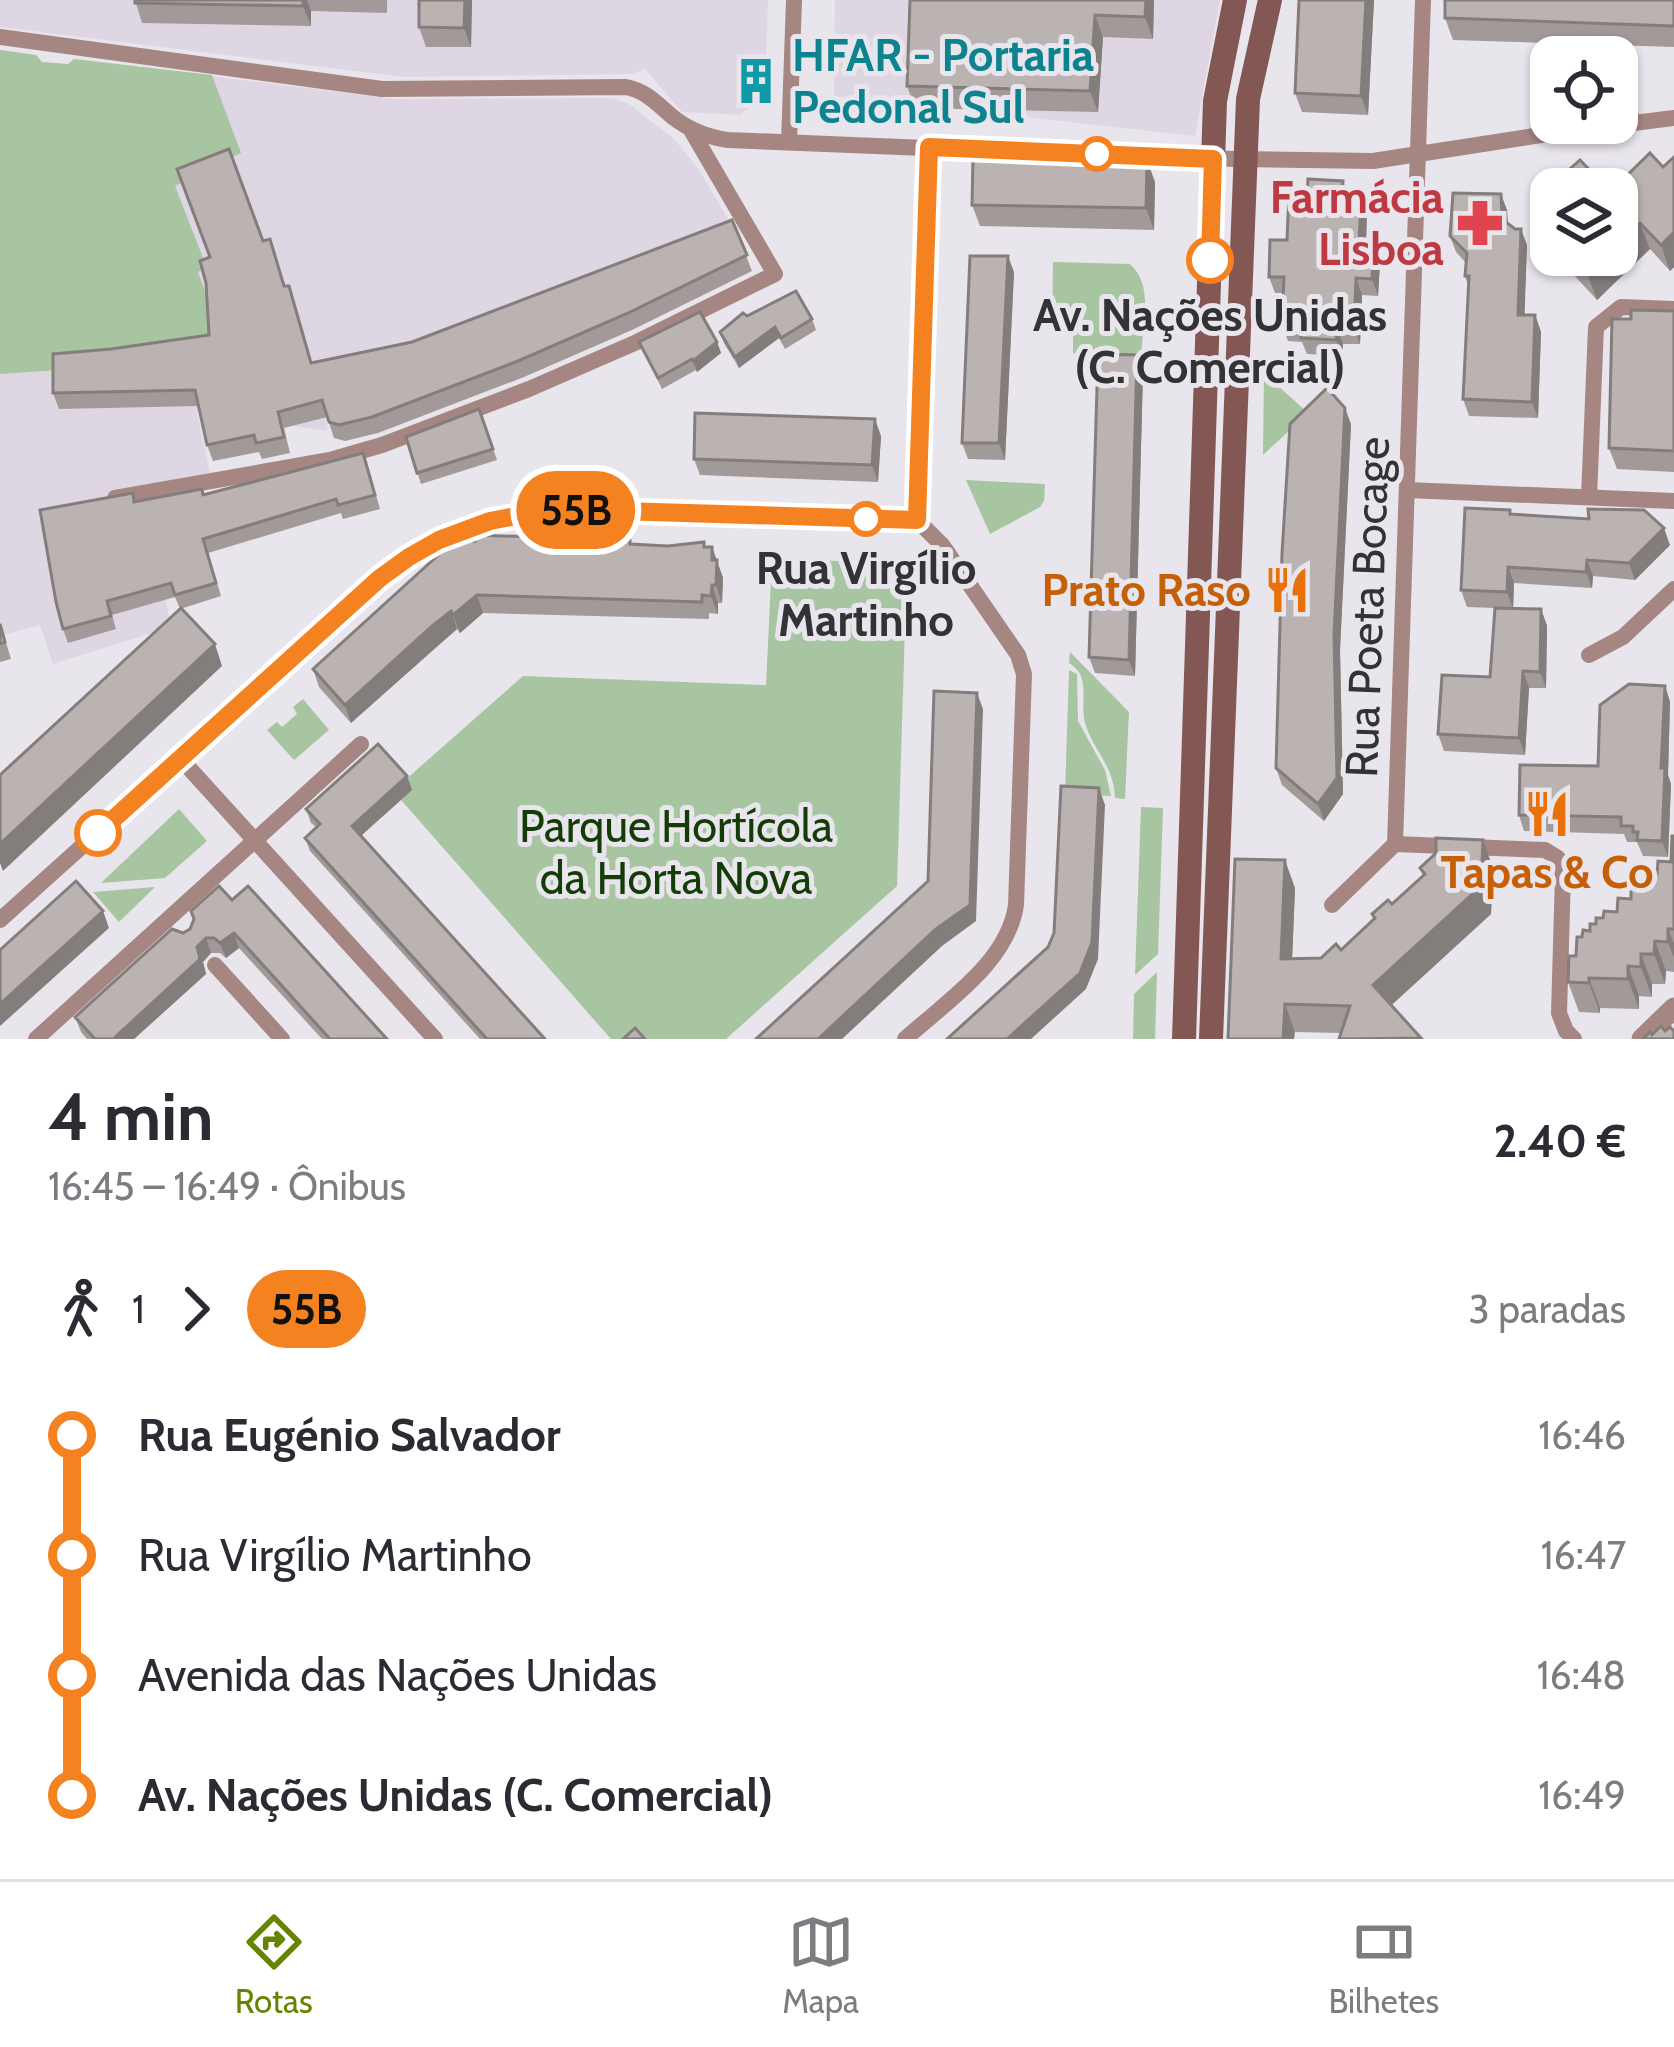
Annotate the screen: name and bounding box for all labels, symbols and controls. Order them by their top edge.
place label: HFAR - Portaria Pedonal Sul [792,28,1094,134]
map controls [1530,36,1638,276]
button: locate [1530,36,1638,144]
building icon: HFAR - Portaria Pedonal Sul [731,56,781,106]
unlabelled marker [1081,138,1113,170]
button: layers [1530,168,1638,276]
place label: Farmácia Lisboa [1270,170,1444,276]
pharmacy icon: Farmácia Lisboa [1455,198,1505,248]
marker: Av. Nações Unidas (C. Comercial) [1188,238,1232,282]
place label: Av. Nações Unidas (C. Comercial) [1033,288,1387,394]
street label: Rua Poeta Bocage [1334,436,1400,778]
line badge: 55B [507,471,645,549]
text: 55B [540,484,612,536]
marker: Rua Virgílio Martinho [850,503,882,535]
place label: Rua Virgílio Martinho [756,541,976,647]
place label: Prato Raso [1042,563,1251,617]
restaurant icon: Prato Raso [1262,565,1312,615]
restaurant icon: Tapas & Co [1522,789,1572,839]
park label: Parque Hortícola da Horta Nova [519,799,833,905]
unlabelled marker [76,811,120,855]
place label: Tapas & Co [1440,845,1654,899]
text: 4 min [48,1076,213,1157]
text: 2.40 € [1494,1114,1626,1168]
text: 16:45 – 16:49 · Ônibus [48,1162,406,1210]
icon: walk [48,1276,114,1342]
icon: forward [163,1276,229,1342]
text: 55B [271,1283,342,1335]
text: 1 [132,1285,145,1333]
text: 3 paradas [1468,1285,1626,1333]
text: Rua Eugénio Salvador [138,1408,561,1462]
text: 16:46 [1538,1411,1626,1459]
text: Rua Virgílio Martinho [138,1528,532,1582]
text: 16:47 [1541,1531,1626,1579]
text: Avenida das Nações Unidas [138,1648,657,1702]
text: 16:48 [1537,1651,1626,1699]
text: Av. Nações Unidas (C. Comercial) [138,1768,773,1822]
text: 16:49 [1538,1771,1626,1819]
tab: Rotas [235,1909,313,2021]
tab: Mapa [782,1909,859,2021]
tab: Bilhetes [1329,1909,1439,2021]

